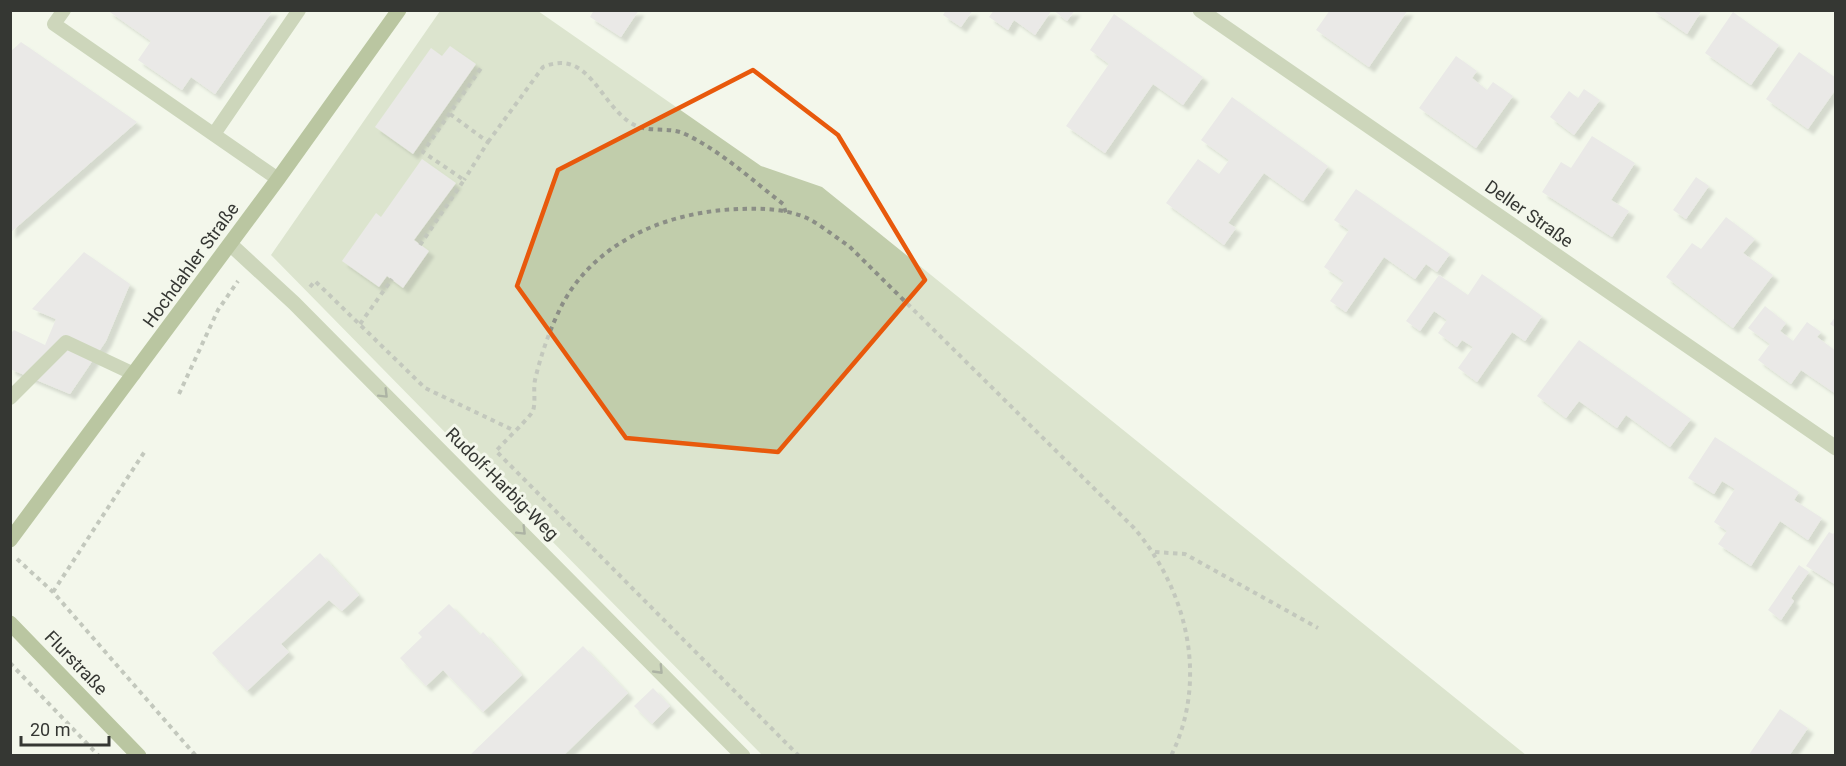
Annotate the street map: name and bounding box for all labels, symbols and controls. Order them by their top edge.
street label: Deller Straße [1481,176,1577,252]
street label: Hochdahler Straße [138,198,243,331]
one-way arrow [377,386,388,397]
street label: Rudolf-Harbig-Weg [442,423,563,544]
one-way arrow [515,525,526,535]
street label: Flurstraße [41,626,112,699]
one-way arrow [652,662,663,673]
scale bar [21,709,110,747]
text: 20 m [30,719,70,740]

